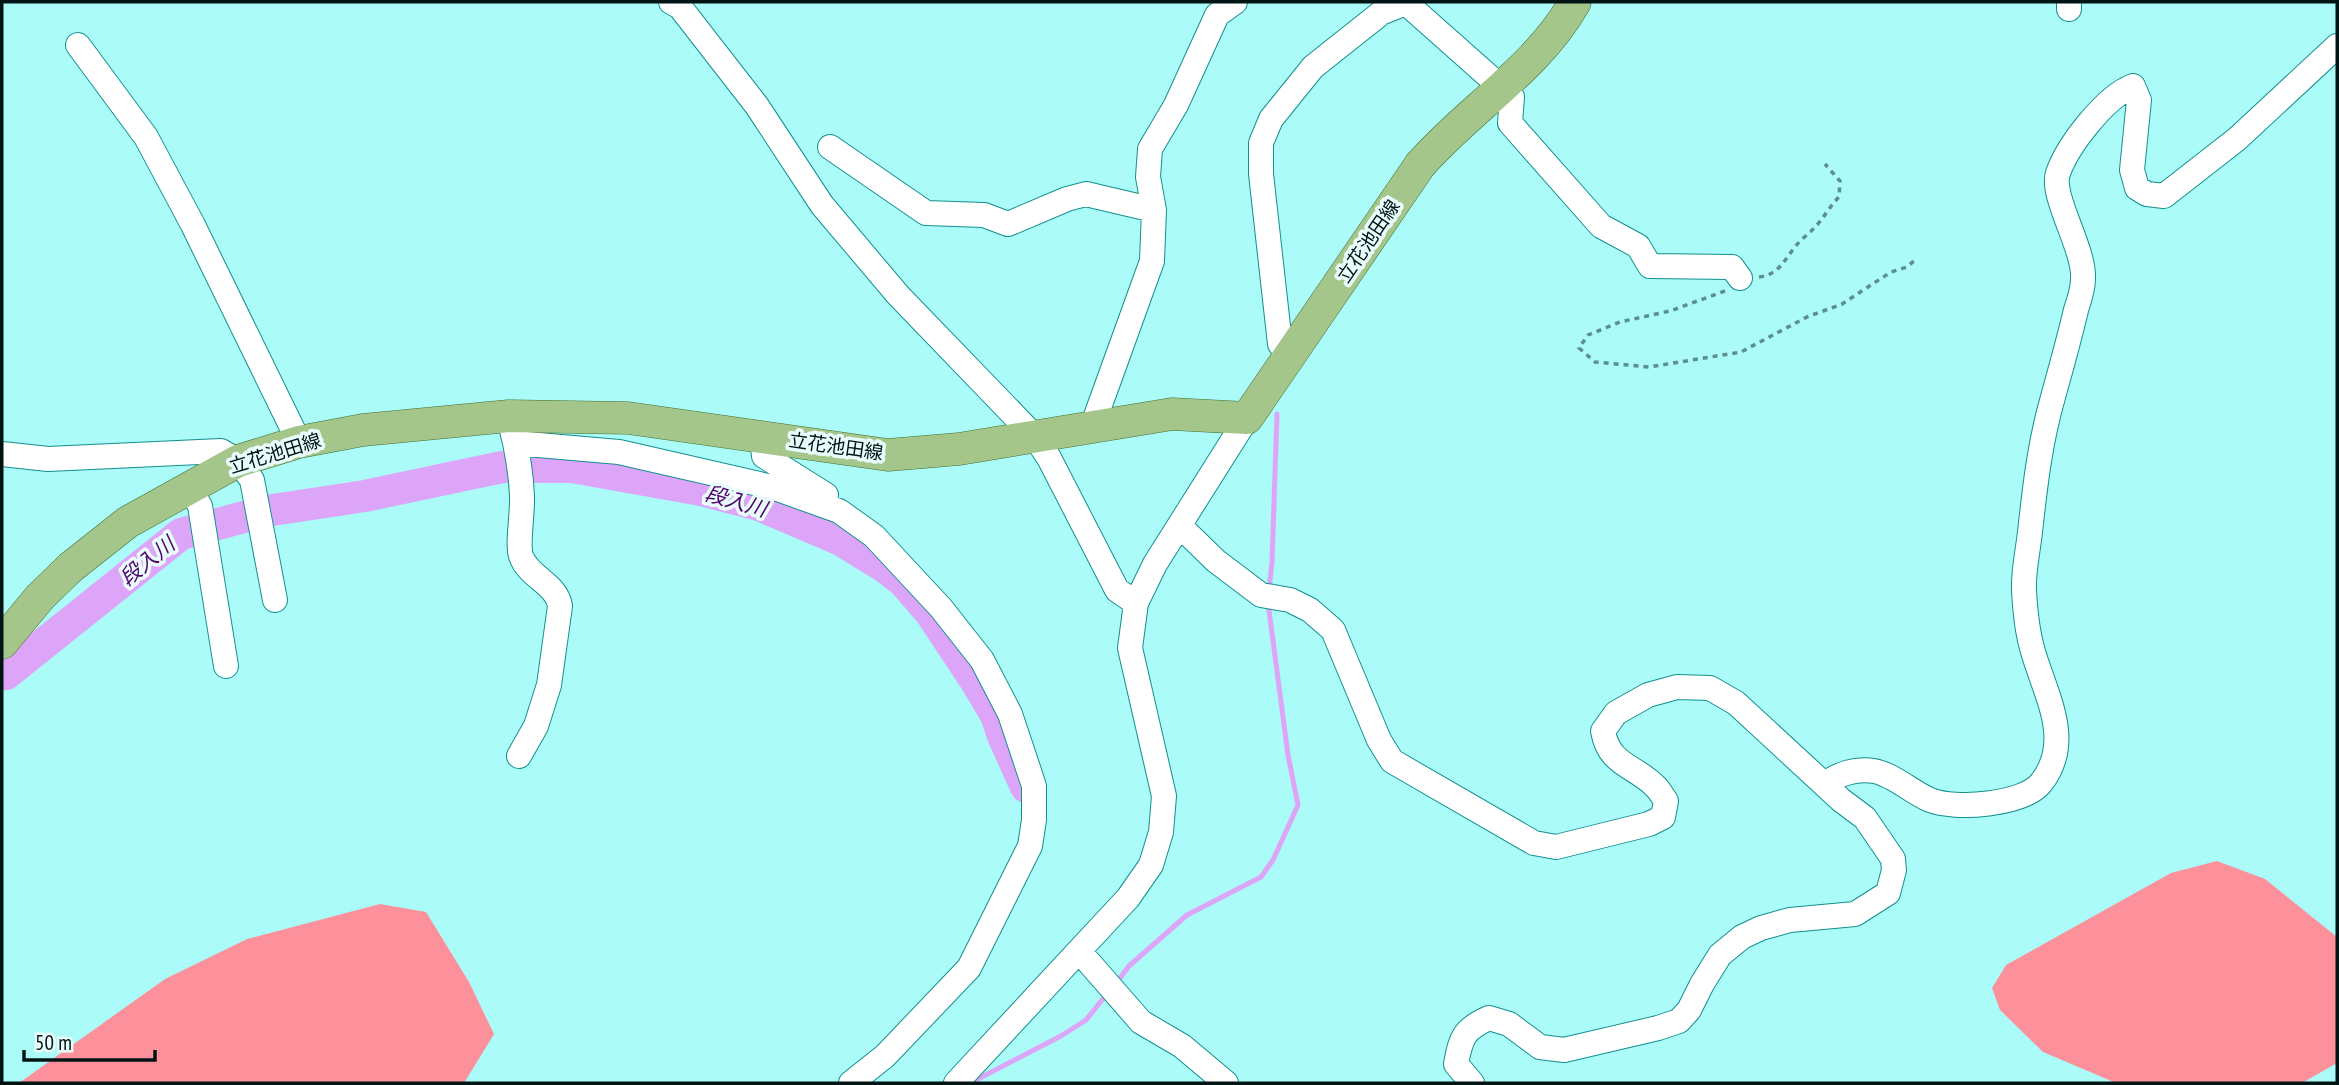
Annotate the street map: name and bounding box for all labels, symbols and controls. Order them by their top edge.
street label: 立花池田線 [1331,195,1405,287]
street label: 立花池田線 [226,428,324,478]
street label: 立花池田線 [787,428,885,464]
water label: 段入川 [702,479,772,523]
water label: 段入川 [114,529,182,591]
scale bar [24,1018,156,1062]
text: 50 m [35,1029,72,1056]

